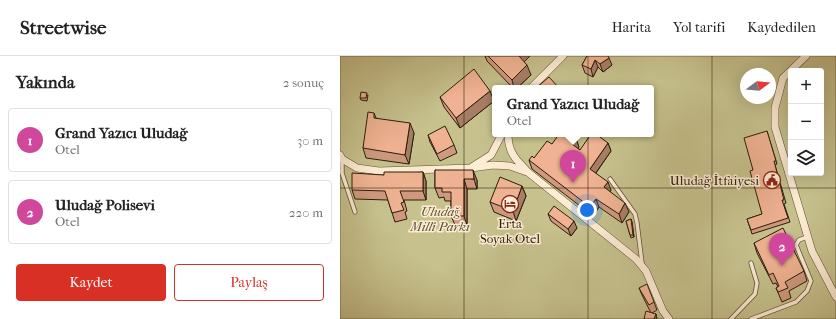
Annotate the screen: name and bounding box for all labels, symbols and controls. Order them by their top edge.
text: Streetwise [20,17,106,39]
text: Harita [612,19,651,36]
text: Yol tarifi [673,19,725,36]
text: Kaydedilen [747,19,816,36]
north arrow [740,68,776,104]
map controls [788,68,824,176]
button: + [788,68,824,104]
text: Yakında [16,72,75,92]
text: 2 sonuç [283,75,324,90]
popup [492,85,654,137]
text: Grand Yazıcı Uludağ [507,95,639,113]
button: − [788,104,824,140]
text: Otel [507,113,532,128]
text: Grand Yazıcı Uludağ [55,124,188,142]
text: 1 [28,133,32,148]
text: 30 m [297,133,323,148]
button: layers [788,140,824,176]
text: Otel [55,142,80,157]
pin: 1 [560,150,586,183]
public building icon: Uludağ İtfaiyesi [762,170,782,190]
place label: Uludağ İtfaiyesi [670,173,759,188]
hotel icon: Erta Soyak Otel [500,194,520,214]
text: Uludağ Polisevi [55,196,155,214]
your location [577,200,597,220]
park label: Uludağ Millî Parkı [409,204,470,234]
text: 2 [27,205,33,220]
text: 220 m [289,205,323,220]
text: Otel [55,214,80,229]
place label: Erta Soyak Otel [480,216,540,246]
pin: 2 [769,233,795,266]
button: Kaydet [16,264,166,301]
button: Paylaş [174,264,324,301]

